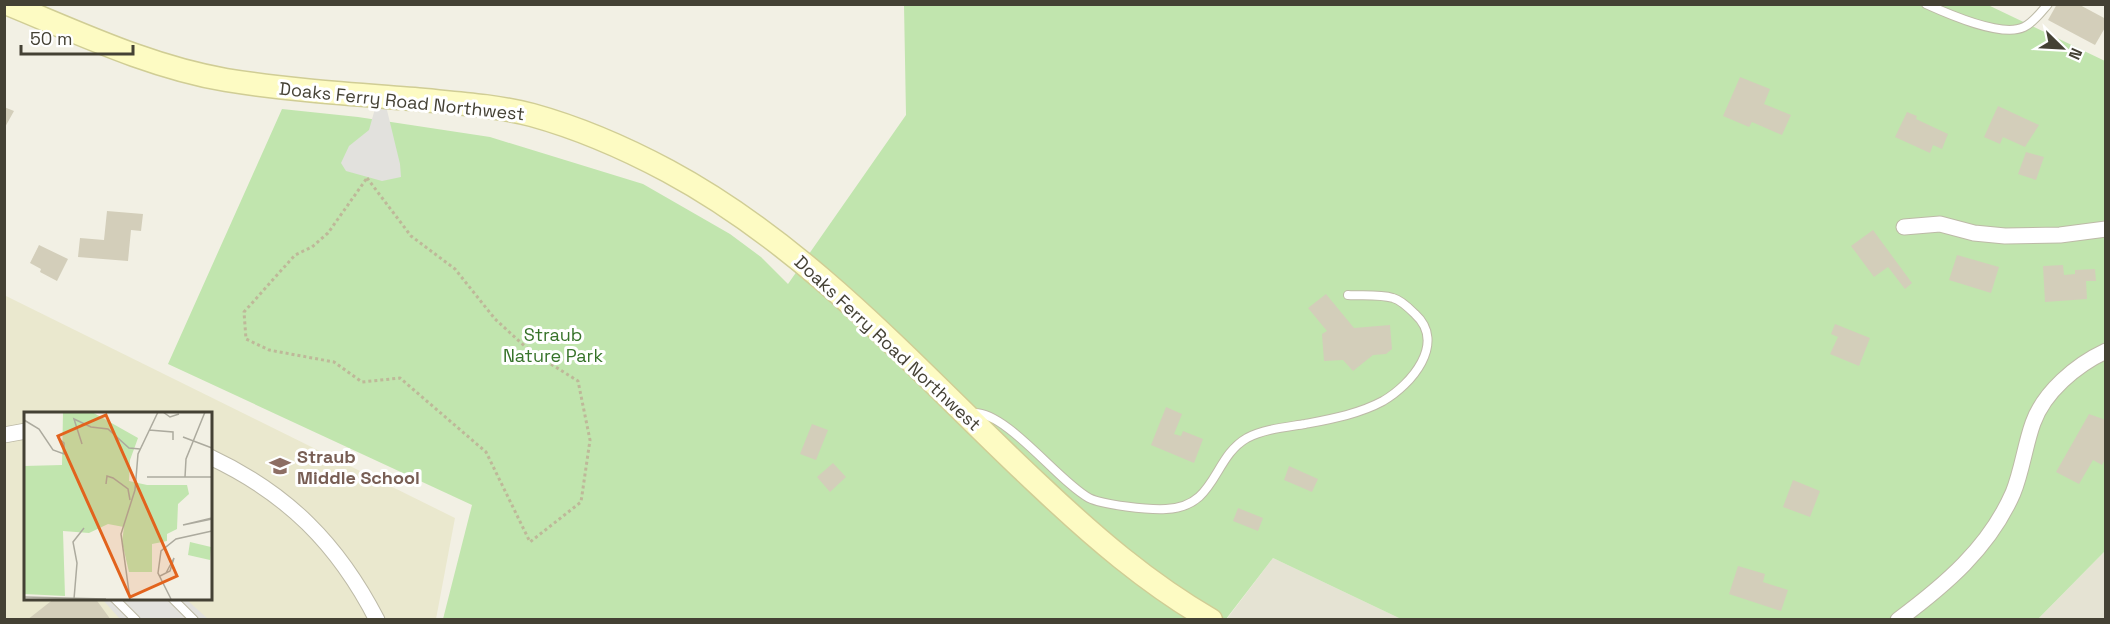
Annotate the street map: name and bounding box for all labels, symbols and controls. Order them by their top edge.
scale bar [21,18,134,56]
north arrow [2032,18,2092,78]
text: 50 m [30,27,72,50]
text: N [2063,45,2087,63]
street label: Doaks Ferry Road Northwest [278,77,526,125]
street label: Doaks Ferry Road Northwest [790,250,986,436]
park label: Straub Nature Park [503,323,603,367]
inset map [24,412,212,600]
place label: Straub Middle School [297,445,420,489]
school or university icon: Straub Middle School [268,454,292,478]

